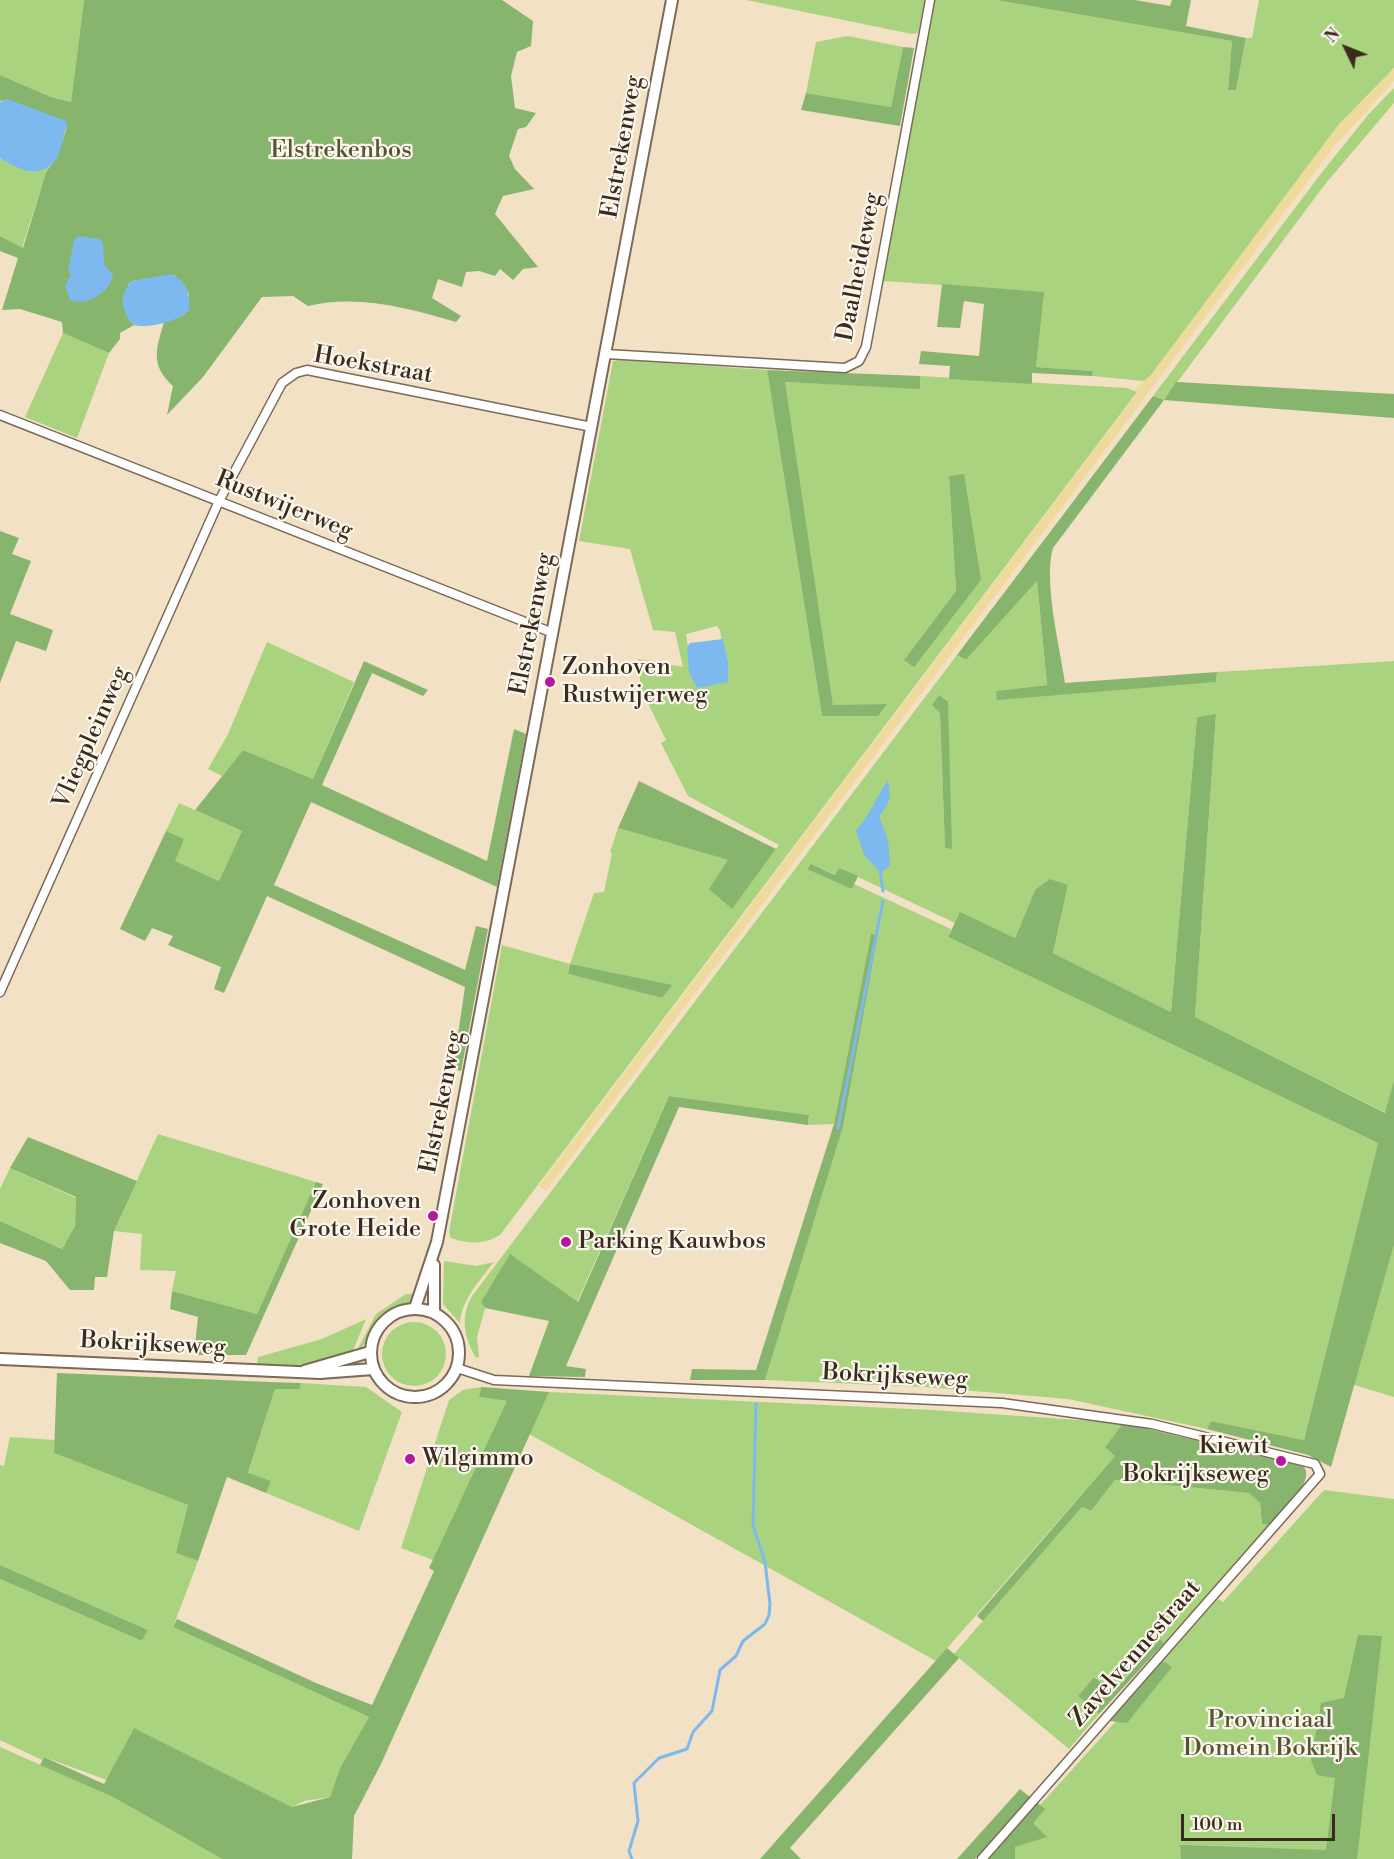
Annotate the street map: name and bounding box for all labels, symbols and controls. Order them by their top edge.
north arrow [1316,18,1376,78]
text: N [1321,24,1344,47]
street label: Elstrekenweg [596,73,650,221]
park label: Elstrekenbos [270,137,412,165]
street label: Daalheideweg [831,190,889,344]
street label: Hoekstraat [311,341,435,391]
street label: Rustwijerweg [211,465,357,547]
street label: Elstrekenweg [505,550,561,698]
place label: Zonhoven Rustwijerweg [562,654,708,710]
street label: Vliegpleinweg [48,662,136,814]
marker: Zonhoven Rustwijerweg [543,675,557,689]
street label: Elstrekenweg [415,1028,471,1176]
place label: Zonhoven Grote Heide [290,1188,421,1244]
marker: Zonhoven Grote Heide [426,1209,440,1223]
place label: Parking Kauwbos [578,1228,766,1256]
marker: Parking Kauwbos [559,1235,573,1249]
street label: Bokrijkseweg [79,1327,227,1363]
street label: Bokrijkseweg [821,1359,969,1395]
place label: Kiewit Bokrijkseweg [1123,1433,1269,1489]
place label: Wilgimmo [422,1445,534,1473]
marker: Wilgimmo [403,1452,417,1466]
marker: Kiewit Bokrijkseweg [1274,1454,1288,1468]
street label: Zavelvennestraat [1064,1575,1208,1733]
park label: Provinciaal Domein Bokrijk [1183,1707,1357,1763]
scale bar [1184,1802,1338,1840]
text: 100 m [1192,1813,1243,1836]

